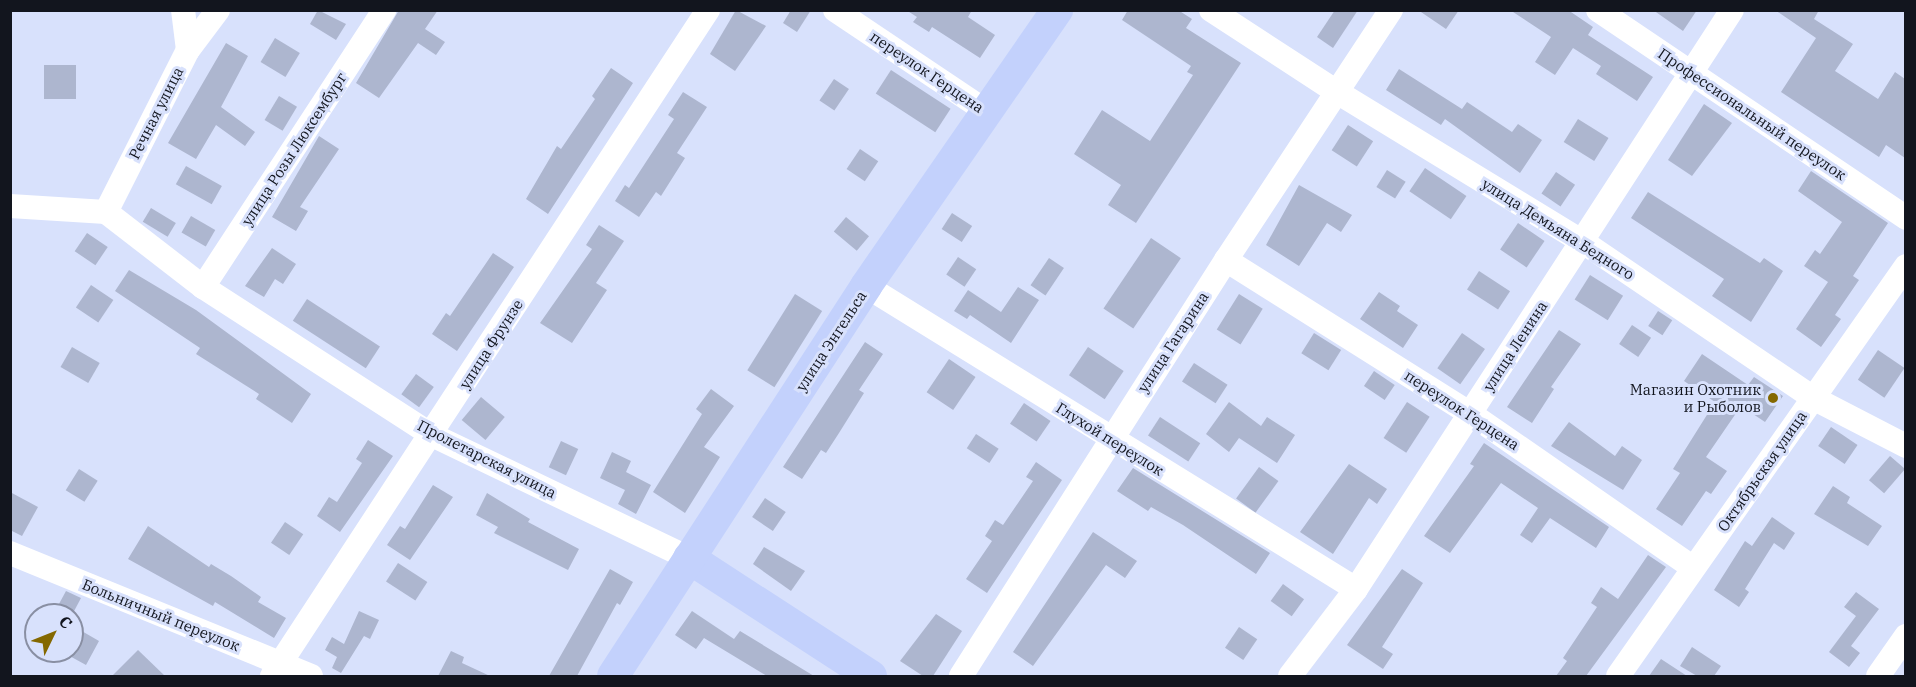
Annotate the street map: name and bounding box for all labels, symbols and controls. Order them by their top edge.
street label: переулок Герцена [867,27,987,117]
street label: Профессиональный переулок [1655,44,1849,184]
street label: Речная улица [125,64,187,162]
street label: улица Розы Люксембург [238,69,350,229]
street label: улица Демьяна Бедного [1478,175,1638,283]
street label: улица Энгельса [792,287,870,395]
street label: улица Гагарина [1134,288,1212,396]
street label: улица Фрунзе [455,296,527,392]
street label: улица Ленина [1479,297,1551,395]
street label: переулок Герцена [1401,366,1523,454]
place label: Магазин Охотник и Рыболов [1630,380,1761,415]
marker: Магазин Охотник и Рыболов [1766,391,1780,405]
street label: Глухой переулок [1053,399,1167,479]
street label: Октябрьская улица [1714,407,1810,535]
street label: Пролетарская улица [415,416,559,502]
street label: Больничный переулок [80,575,242,655]
north arrow [24,603,84,663]
text: С [55,611,77,633]

